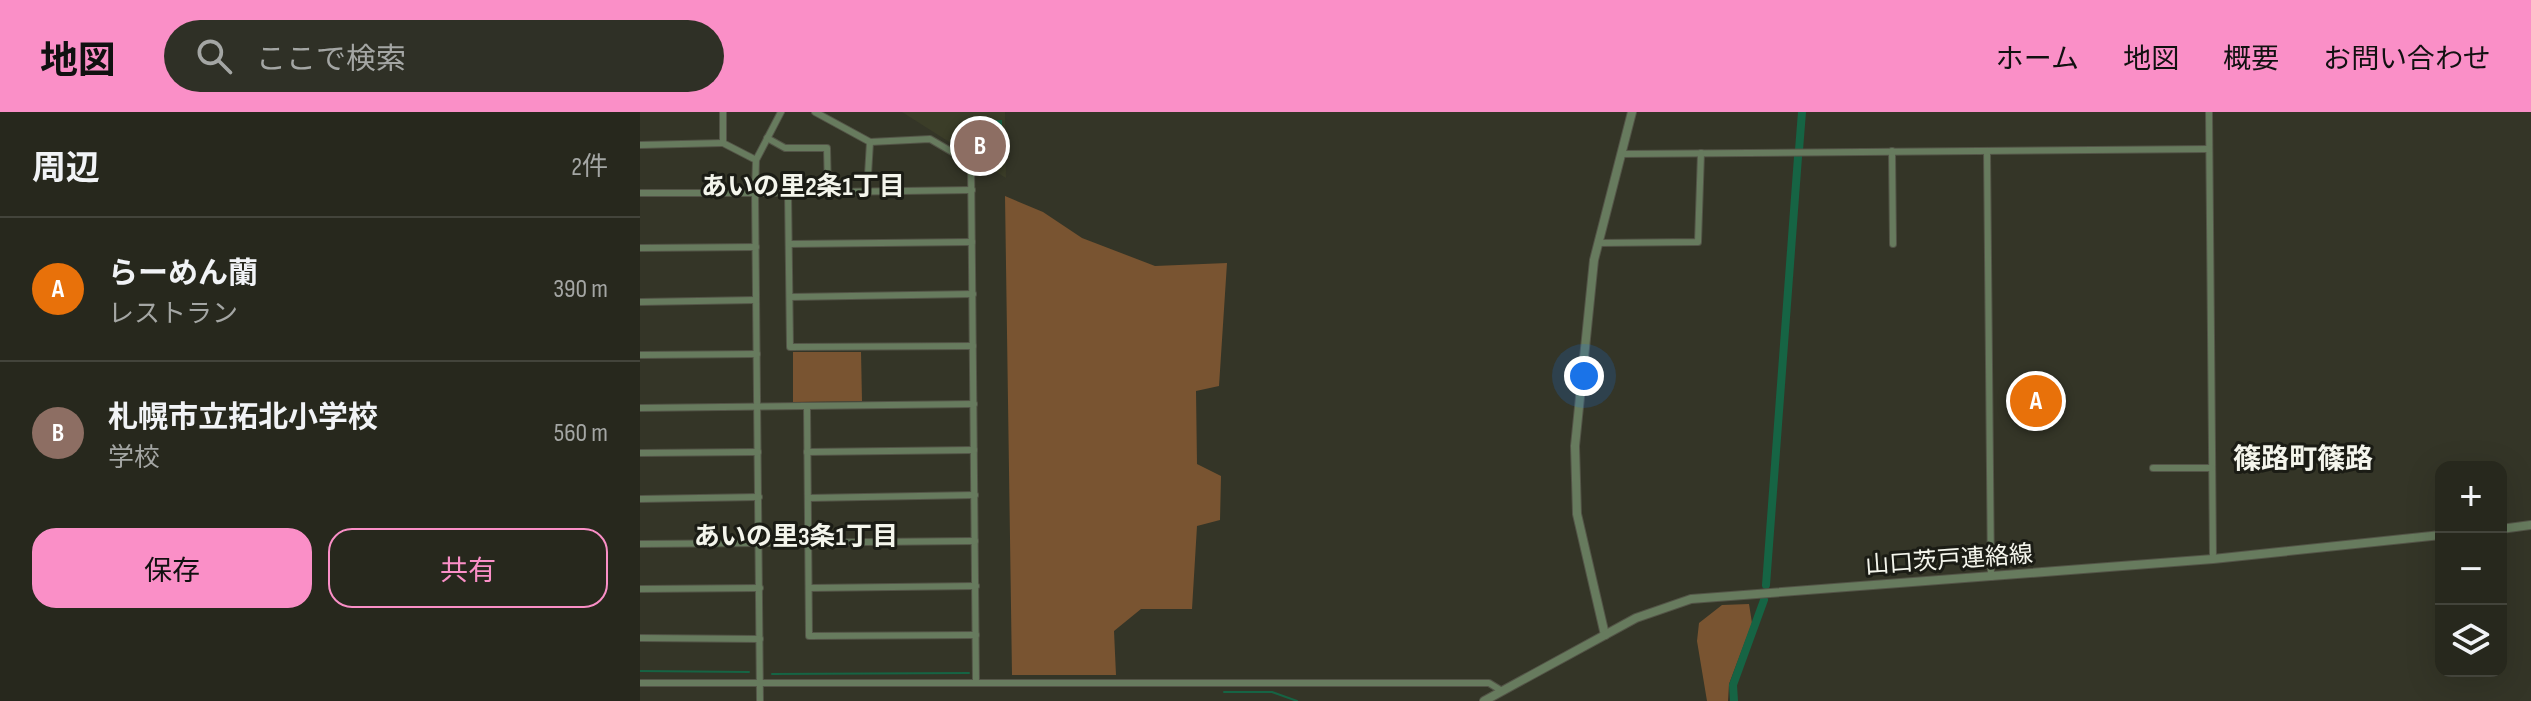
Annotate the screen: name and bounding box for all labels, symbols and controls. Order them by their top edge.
search box [164,20,724,92]
icon: search [192,34,236,78]
text: 地図 [40,39,116,84]
text: ここで検索 [256,42,406,78]
text: ホーム [1996,43,2079,76]
text: 地図 [2123,43,2179,76]
text: 概要 [2223,43,2279,76]
text: お問い合わせ [2323,43,2491,76]
pin: B [954,116,1006,176]
text: 周辺 [32,148,100,189]
text: 2件 [571,152,608,183]
district label: あいの里2条1丁目 [701,172,905,203]
text: らーめん蘭 [108,256,258,292]
text: A [52,274,64,305]
text: 390 m [553,274,608,305]
text: レストラン [108,299,238,330]
your location [1564,356,1604,396]
pin: A [2010,371,2062,431]
text: 札幌市立拓北小学校 [108,400,378,436]
text: B [52,418,64,449]
text: 560 m [554,418,608,449]
text: 学校 [108,443,160,474]
district label: 篠路町篠路 [2233,443,2373,476]
map controls [2435,461,2507,677]
button: + [2435,461,2507,533]
district label: あいの里3条1丁目 [694,522,898,553]
button: 保存 [32,528,312,608]
button: 共有 [328,528,608,608]
button: − [2435,533,2507,605]
street label: 山口茨戸連絡線 [1864,540,2034,580]
button: layers [2435,605,2507,677]

